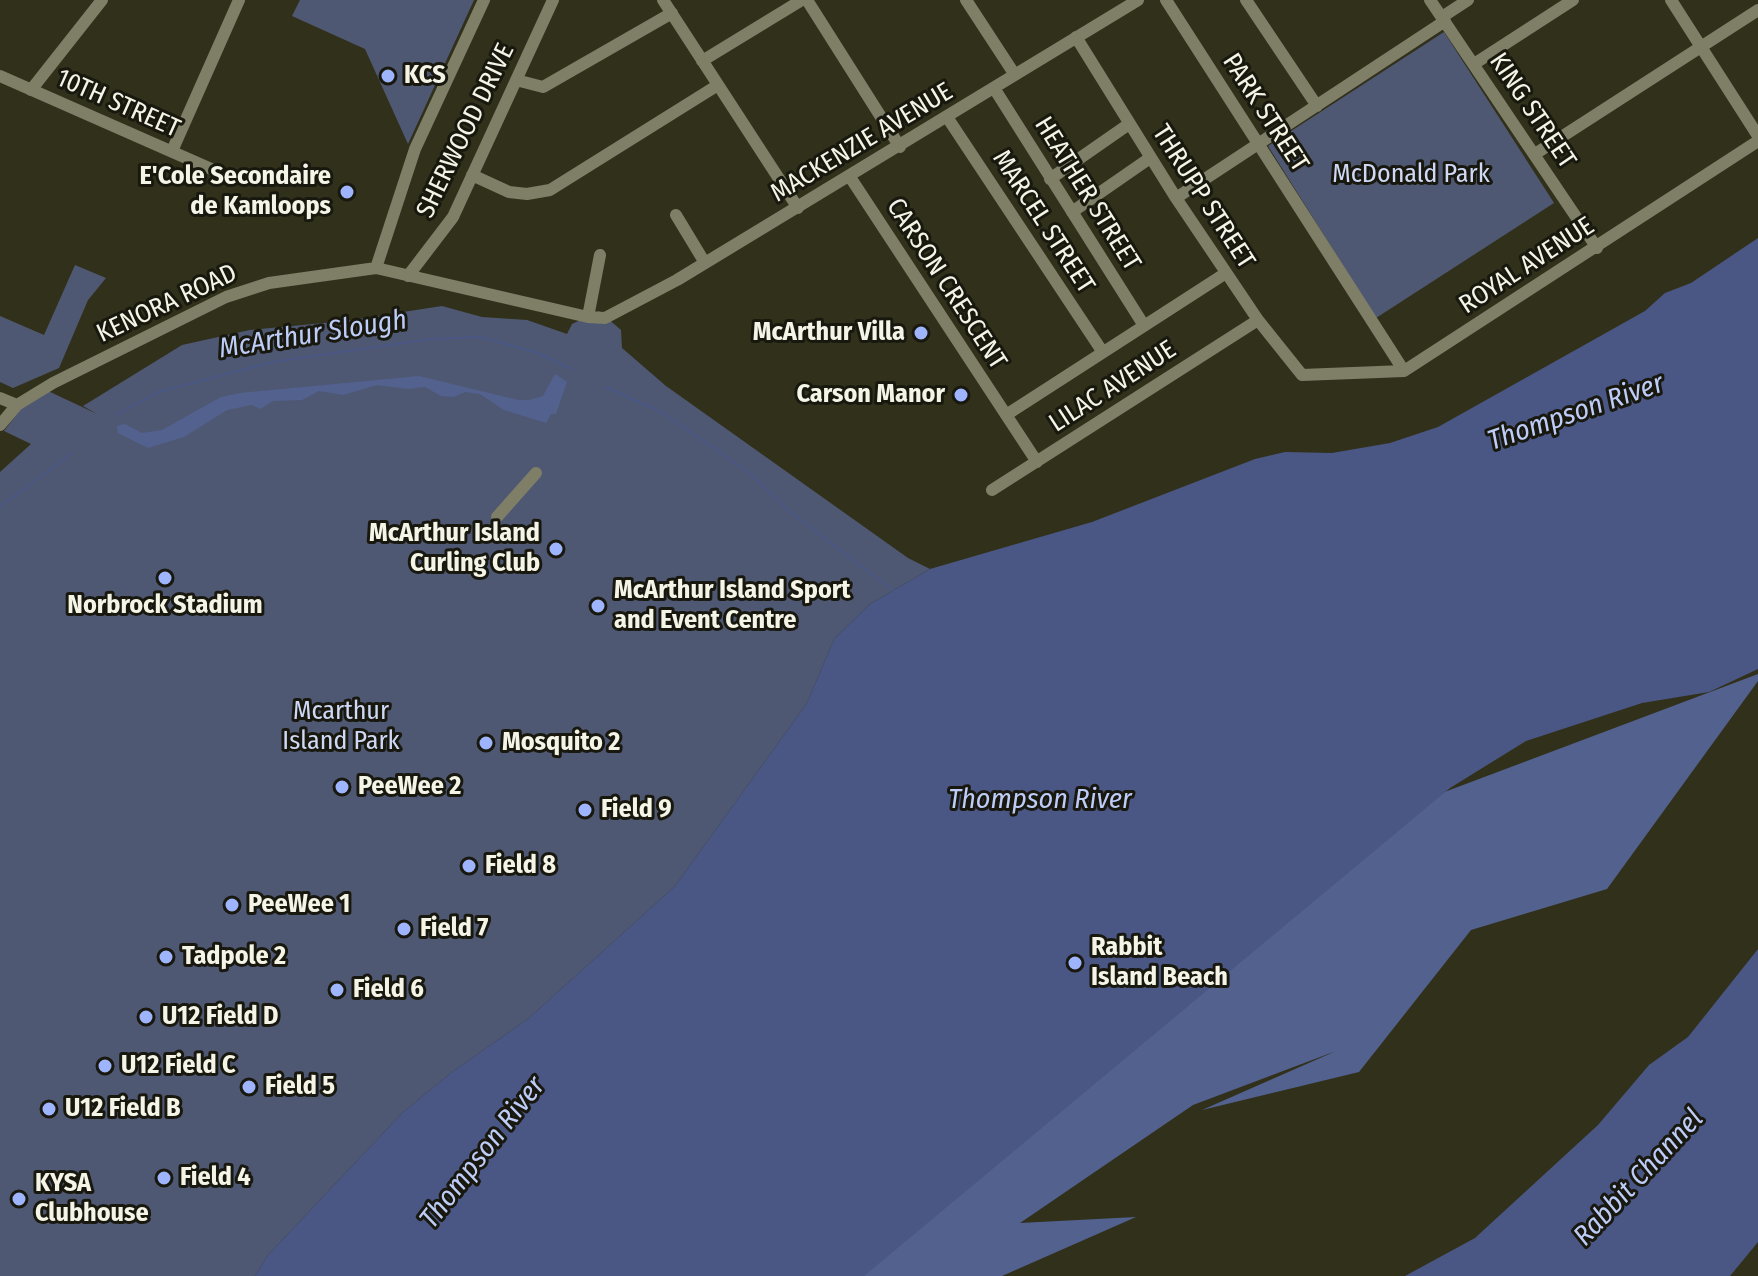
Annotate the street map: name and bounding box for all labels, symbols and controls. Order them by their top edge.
street label: SHERWOOD DRIVE [410,39,522,223]
street label: KING STREET [1482,47,1582,175]
street label: PARK STREET [1215,48,1315,178]
place label: KCS [404,60,446,92]
street label: 10TH STREET [51,63,185,145]
marker: KCS [379,67,397,85]
street label: MACKENZIE AVENUE [766,77,958,209]
street label: HEATHER STREET [1027,111,1147,277]
street label: THRUPP STREET [1145,119,1261,275]
street label: MARCEL STREET [985,145,1101,299]
park label: McDonald Park [1332,159,1490,191]
place label: E'Cole Secondaire de Kamloops [140,161,331,222]
marker: E'Cole Secondaire de Kamloops [338,183,356,201]
street label: CARSON CRESCENT [879,193,1013,375]
street label: ROYAL AVENUE [1454,211,1600,321]
street label: KENORA ROAD [92,258,242,350]
water label: McArthur Slough [217,304,409,366]
place label: McArthur Villa [753,317,905,349]
marker: McArthur Villa [912,324,930,342]
street label: LILAC AVENUE [1044,335,1182,439]
water label: Thompson River [1484,367,1668,459]
place label: Carson Manor [796,379,945,411]
marker: Carson Manor [952,386,970,404]
place label: McArthur Island Curling Club [369,518,540,580]
marker: McArthur Island Curling Club [547,540,565,558]
marker: Norbrock Stadium [156,569,174,587]
place label: McArthur Island Sport and Event Centre [614,575,851,636]
place label: Norbrock Stadium [67,590,263,622]
marker: McArthur Island Sport and Event Centre [589,597,607,615]
park label: Mcarthur Island Park [282,696,400,758]
place label: Mosquito 2 [502,727,620,759]
marker: Mosquito 2 [477,734,495,752]
place label: PeeWee 2 [358,771,461,803]
marker: PeeWee 2 [333,778,351,796]
water label: Thompson River [948,783,1132,817]
place label: Field 9 [601,794,672,826]
marker: Field 9 [576,801,594,819]
place label: Field 8 [485,850,556,882]
marker: Field 8 [460,857,478,875]
place label: PeeWee 1 [248,889,350,921]
marker: PeeWee 1 [223,896,241,914]
place label: Field 7 [420,913,488,945]
marker: Field 7 [395,920,413,938]
place label: Rabbit Island Beach [1091,932,1228,994]
place label: Tadpole 2 [182,941,286,973]
marker: Tadpole 2 [157,948,175,966]
marker: Rabbit Island Beach [1066,954,1084,972]
place label: Field 6 [353,974,424,1006]
marker: Field 6 [328,981,346,999]
place label: U12 Field D [162,1001,279,1033]
marker: U12 Field D [137,1008,155,1026]
place label: U12 Field C [121,1050,236,1082]
marker: U12 Field C [96,1057,114,1075]
water label: Thompson River [413,1070,553,1236]
place label: Field 5 [265,1071,335,1103]
marker: Field 5 [240,1078,258,1096]
place label: U12 Field B [65,1093,181,1125]
marker: U12 Field B [40,1100,58,1118]
water label: Rabbit Channel [1567,1103,1711,1253]
place label: Field 4 [180,1162,251,1194]
place label: KYSA Clubhouse [35,1168,149,1230]
marker: Field 4 [155,1169,173,1187]
marker: KYSA Clubhouse [10,1190,28,1208]

